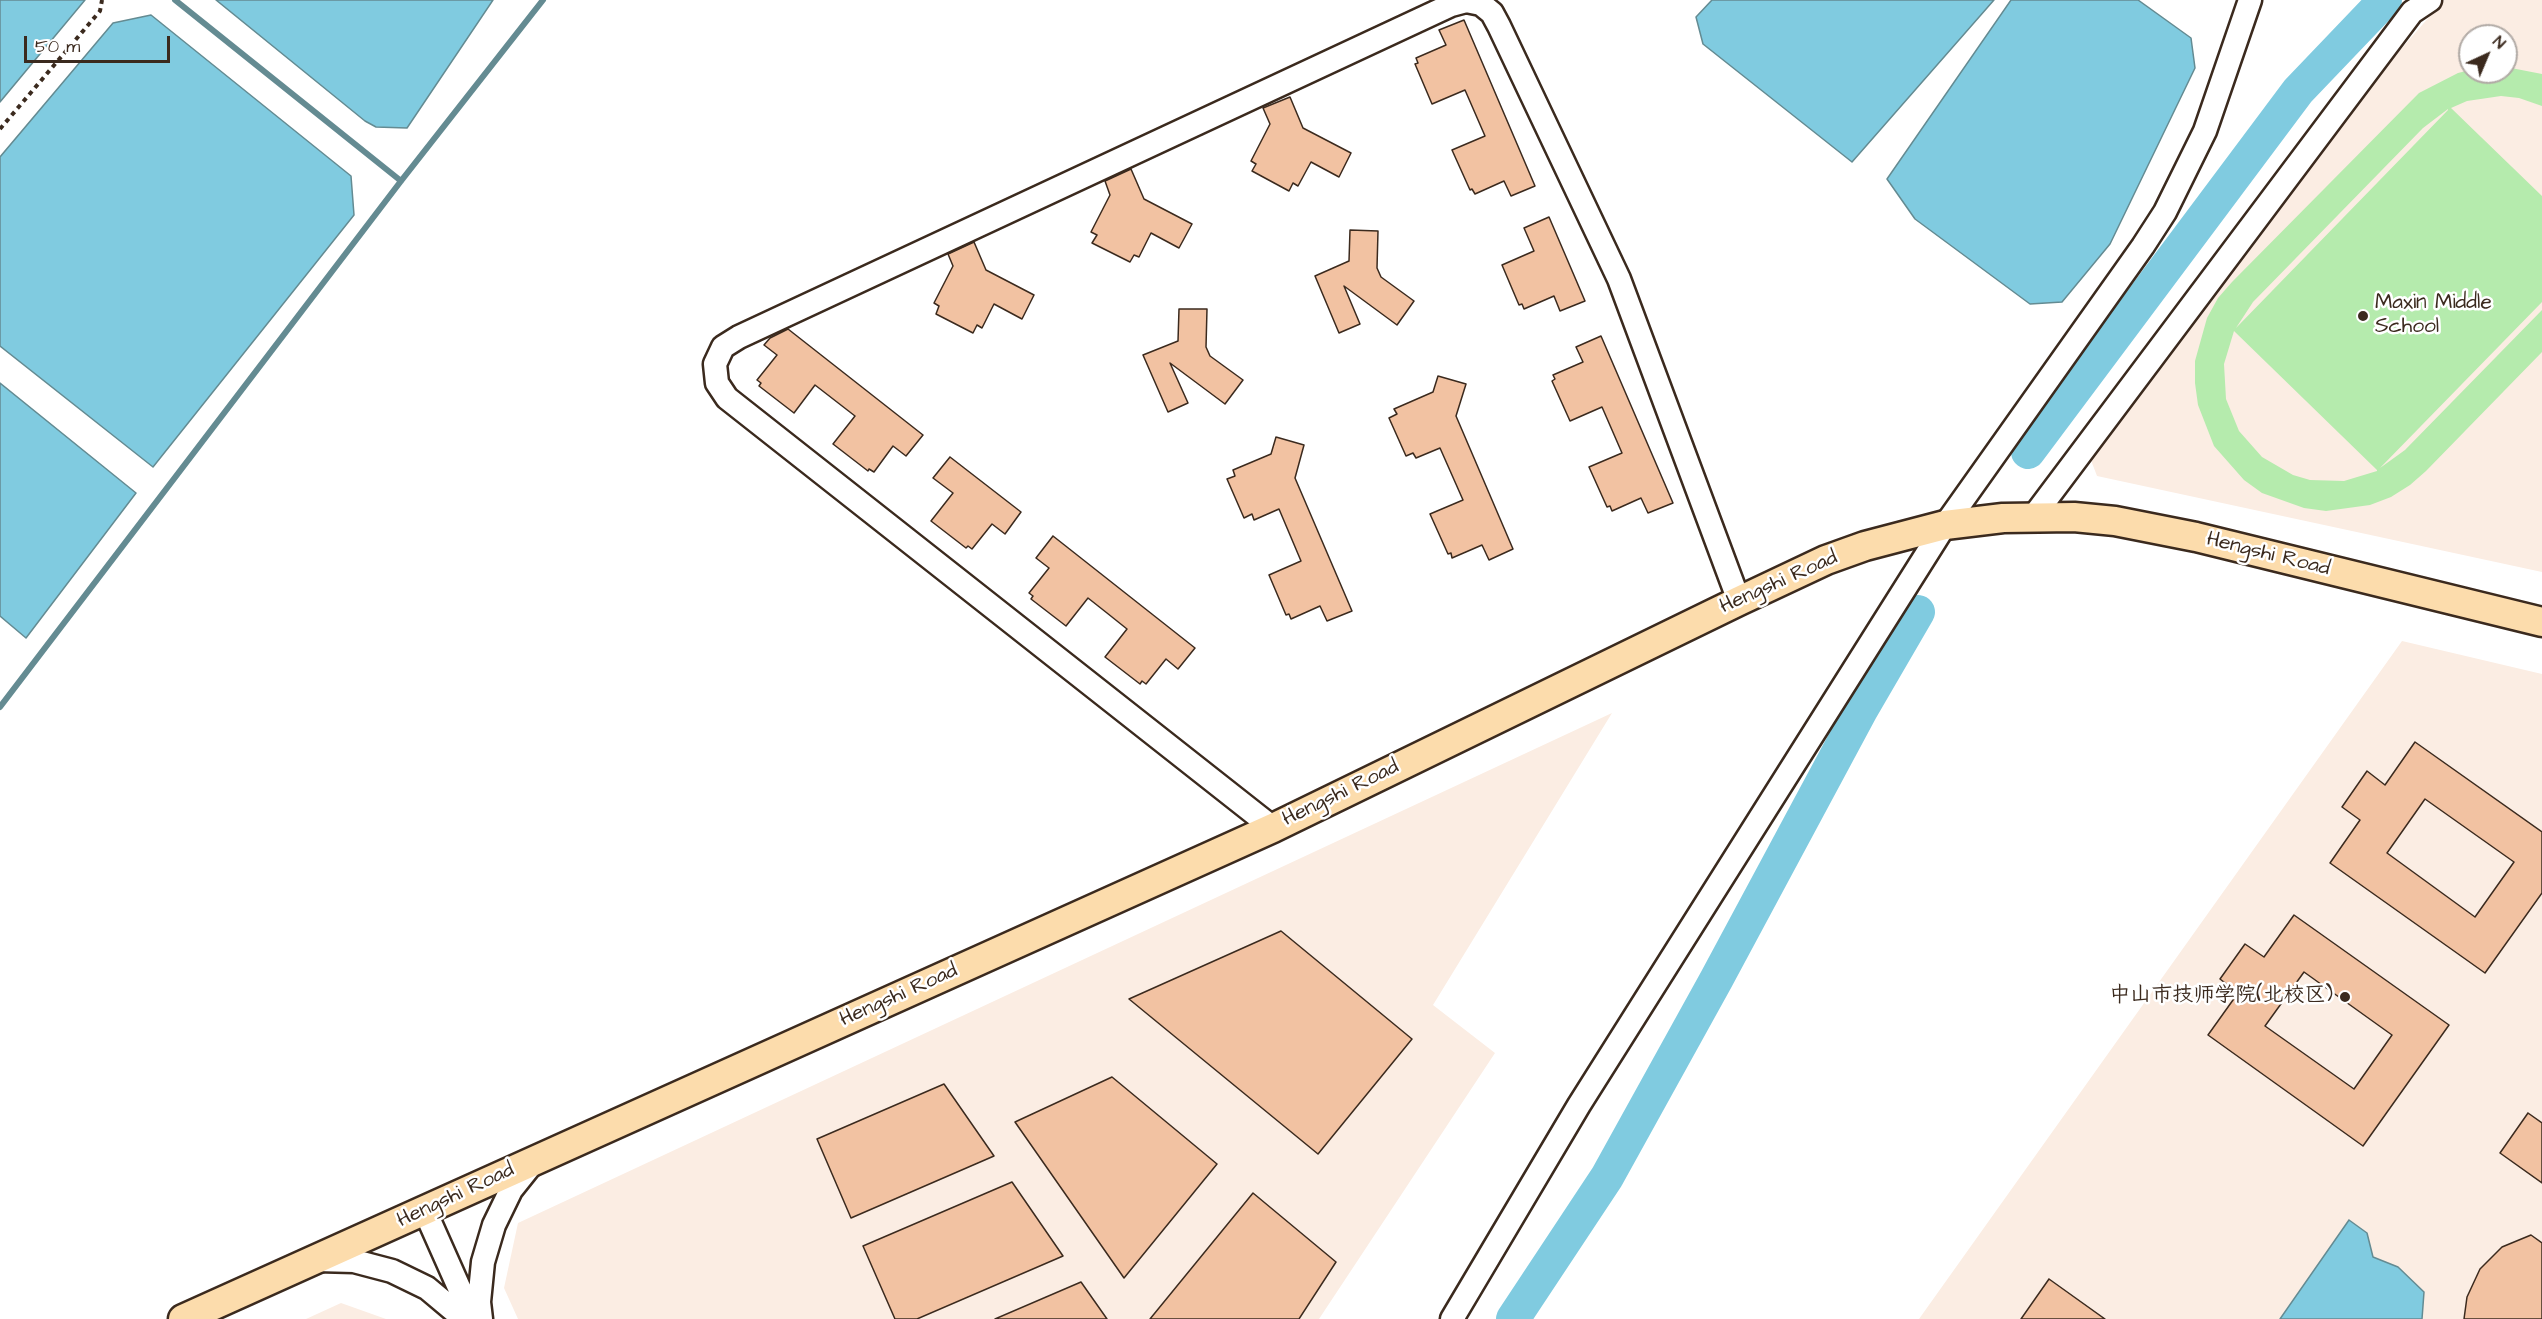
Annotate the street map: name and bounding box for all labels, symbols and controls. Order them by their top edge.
scale bar [27,24,172,62]
north arrow [2458,24,2518,84]
text: N [2488,31,2510,54]
text: 50 m [35,34,80,59]
place label: Maxin Middle School [2375,291,2492,341]
marker: Maxin Middle School [2356,309,2370,323]
street label: Hengshi Road [2204,528,2332,582]
street label: Hengshi Road [1716,546,1842,620]
street label: Hengshi Road [1279,755,1403,833]
street label: Hengshi Road [836,959,962,1033]
place label: 中山市技师学院(北校区) [2109,984,2333,1010]
marker: 中山市技师学院(北校区) [2338,990,2352,1004]
street label: Hengshi Road [394,1158,518,1234]

